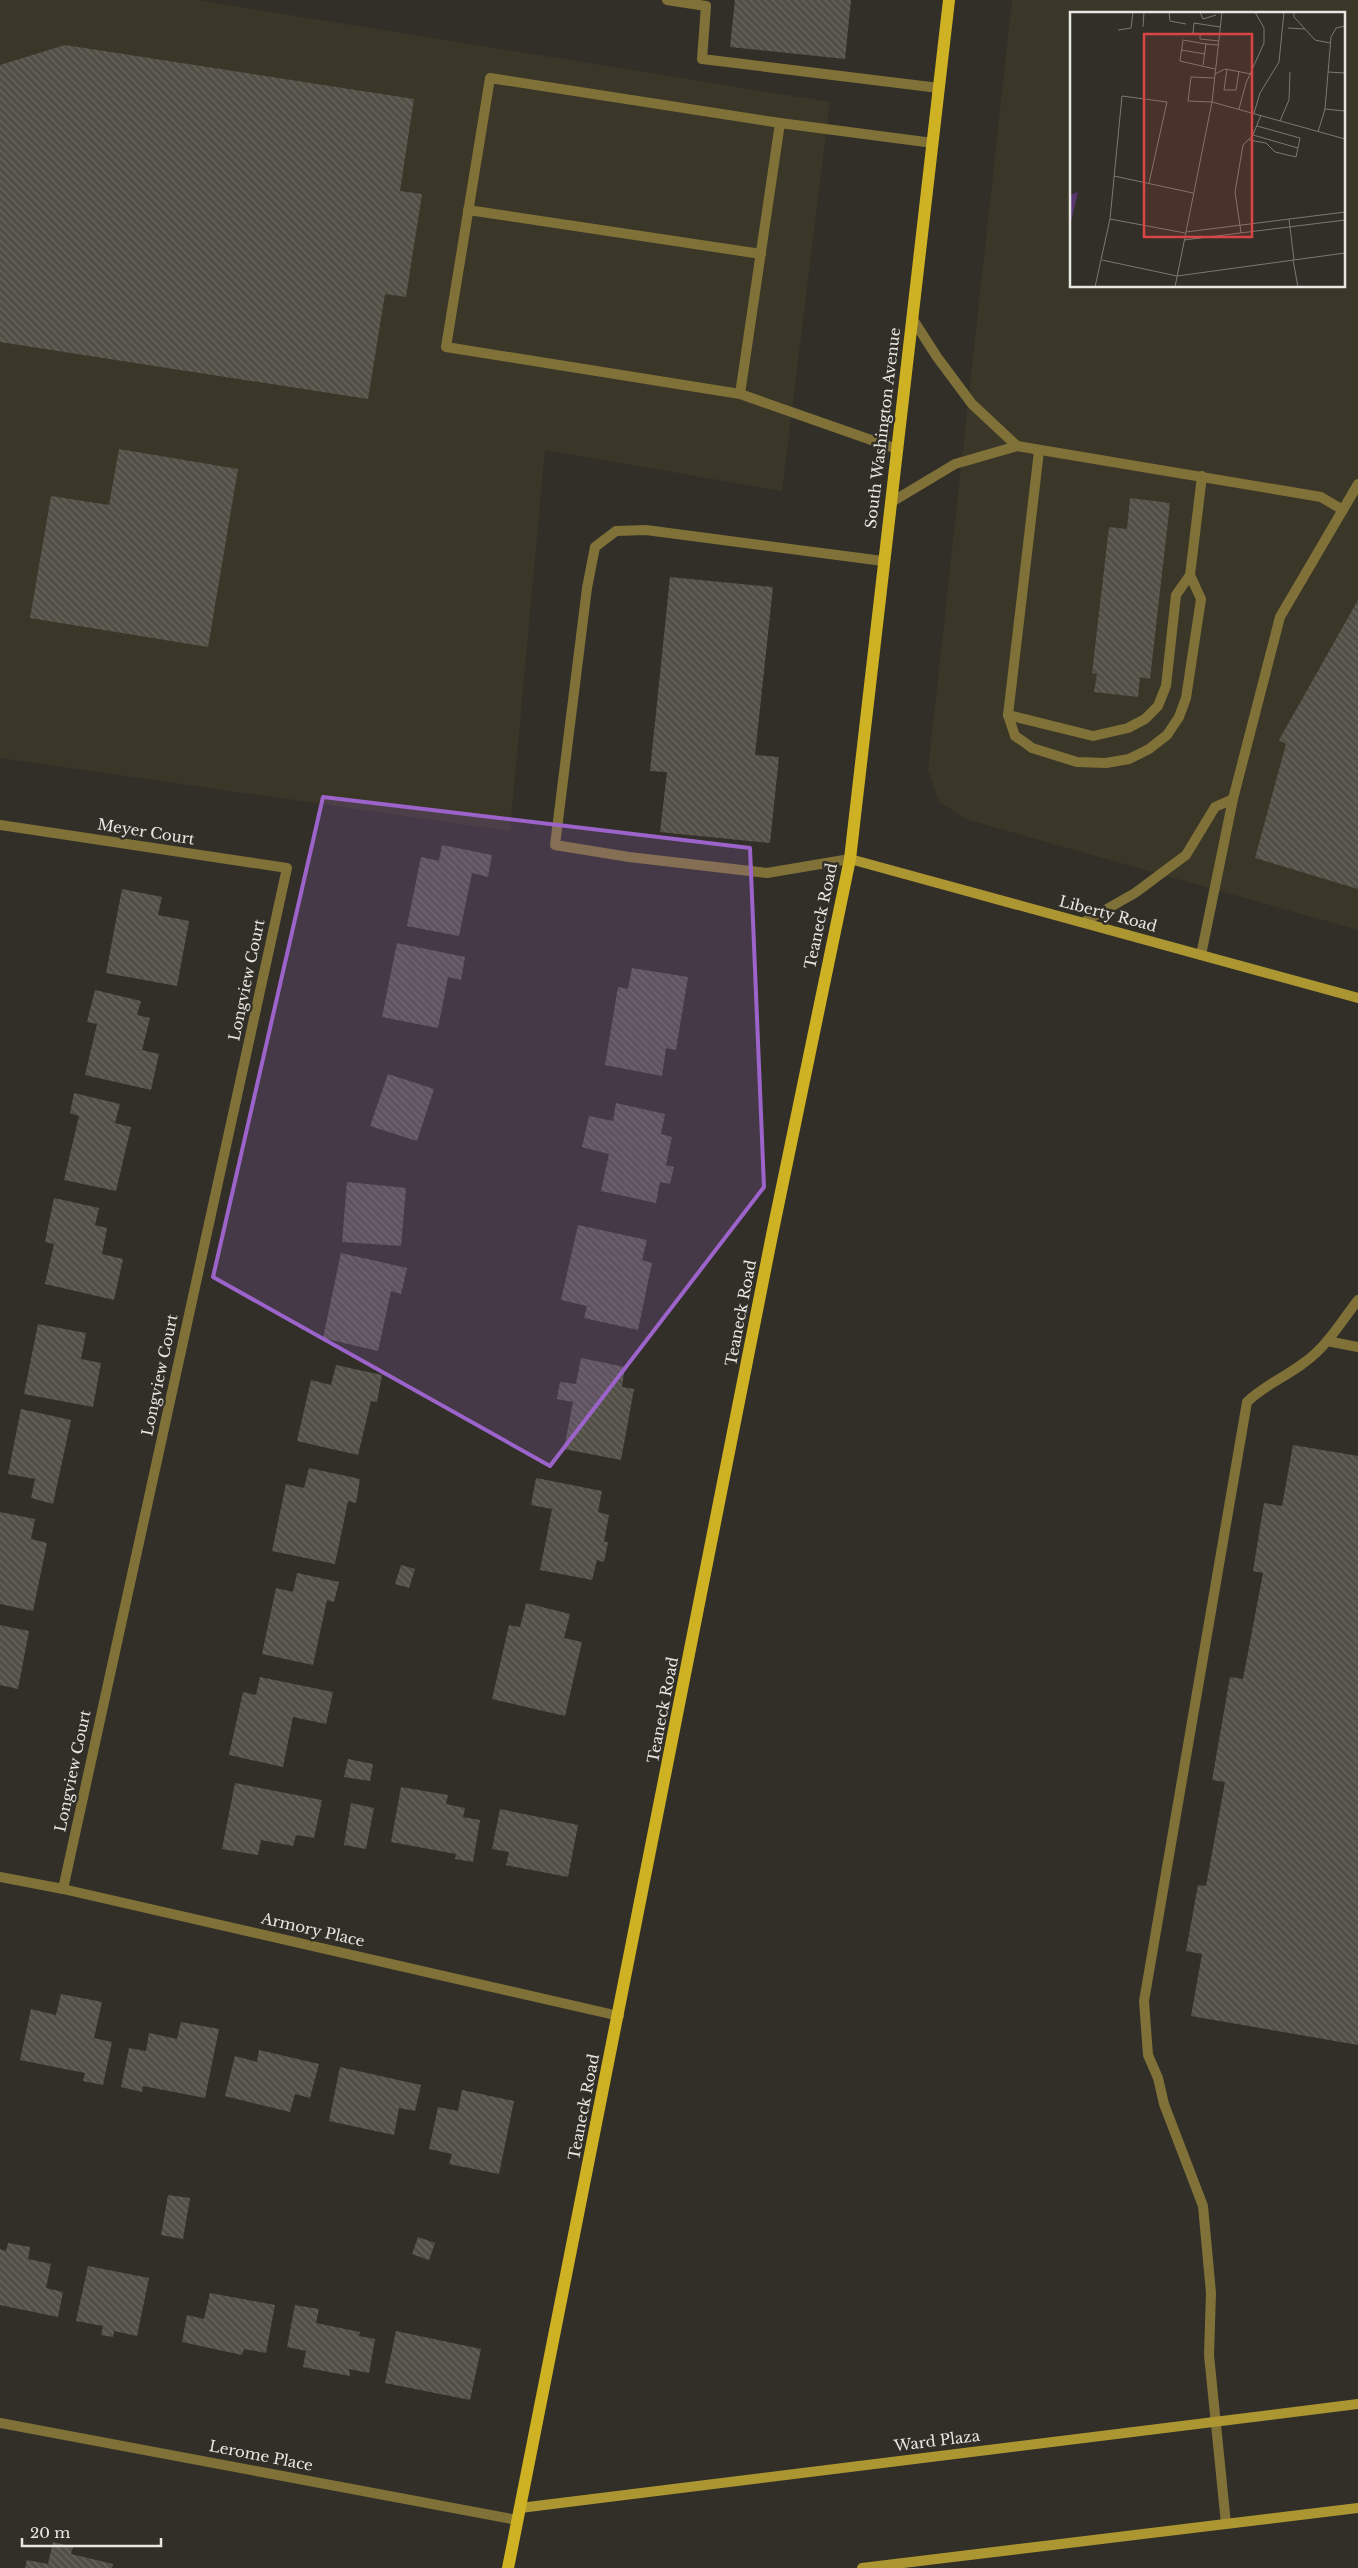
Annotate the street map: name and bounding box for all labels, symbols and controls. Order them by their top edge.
inset map [1070,12,1346,288]
street label: South Washington Avenue [861,326,904,529]
street label: Meyer Court [96,814,196,849]
street label: Teaneck Road [800,861,841,970]
street label: Liberty Road [1057,891,1159,936]
street label: Longview Court [224,917,269,1043]
street label: Teaneck Road [721,1258,760,1368]
street label: Longview Court [137,1312,182,1438]
street label: Teaneck Road [643,1655,682,1765]
street label: Longview Court [50,1708,95,1834]
street label: Armory Place [259,1908,367,1951]
street label: Teaneck Road [564,2052,603,2162]
street label: Ward Plaza [892,2426,982,2455]
street label: Lerome Place [208,2436,315,2475]
scale bar [22,2516,161,2548]
text: 20 m [30,2523,70,2542]

